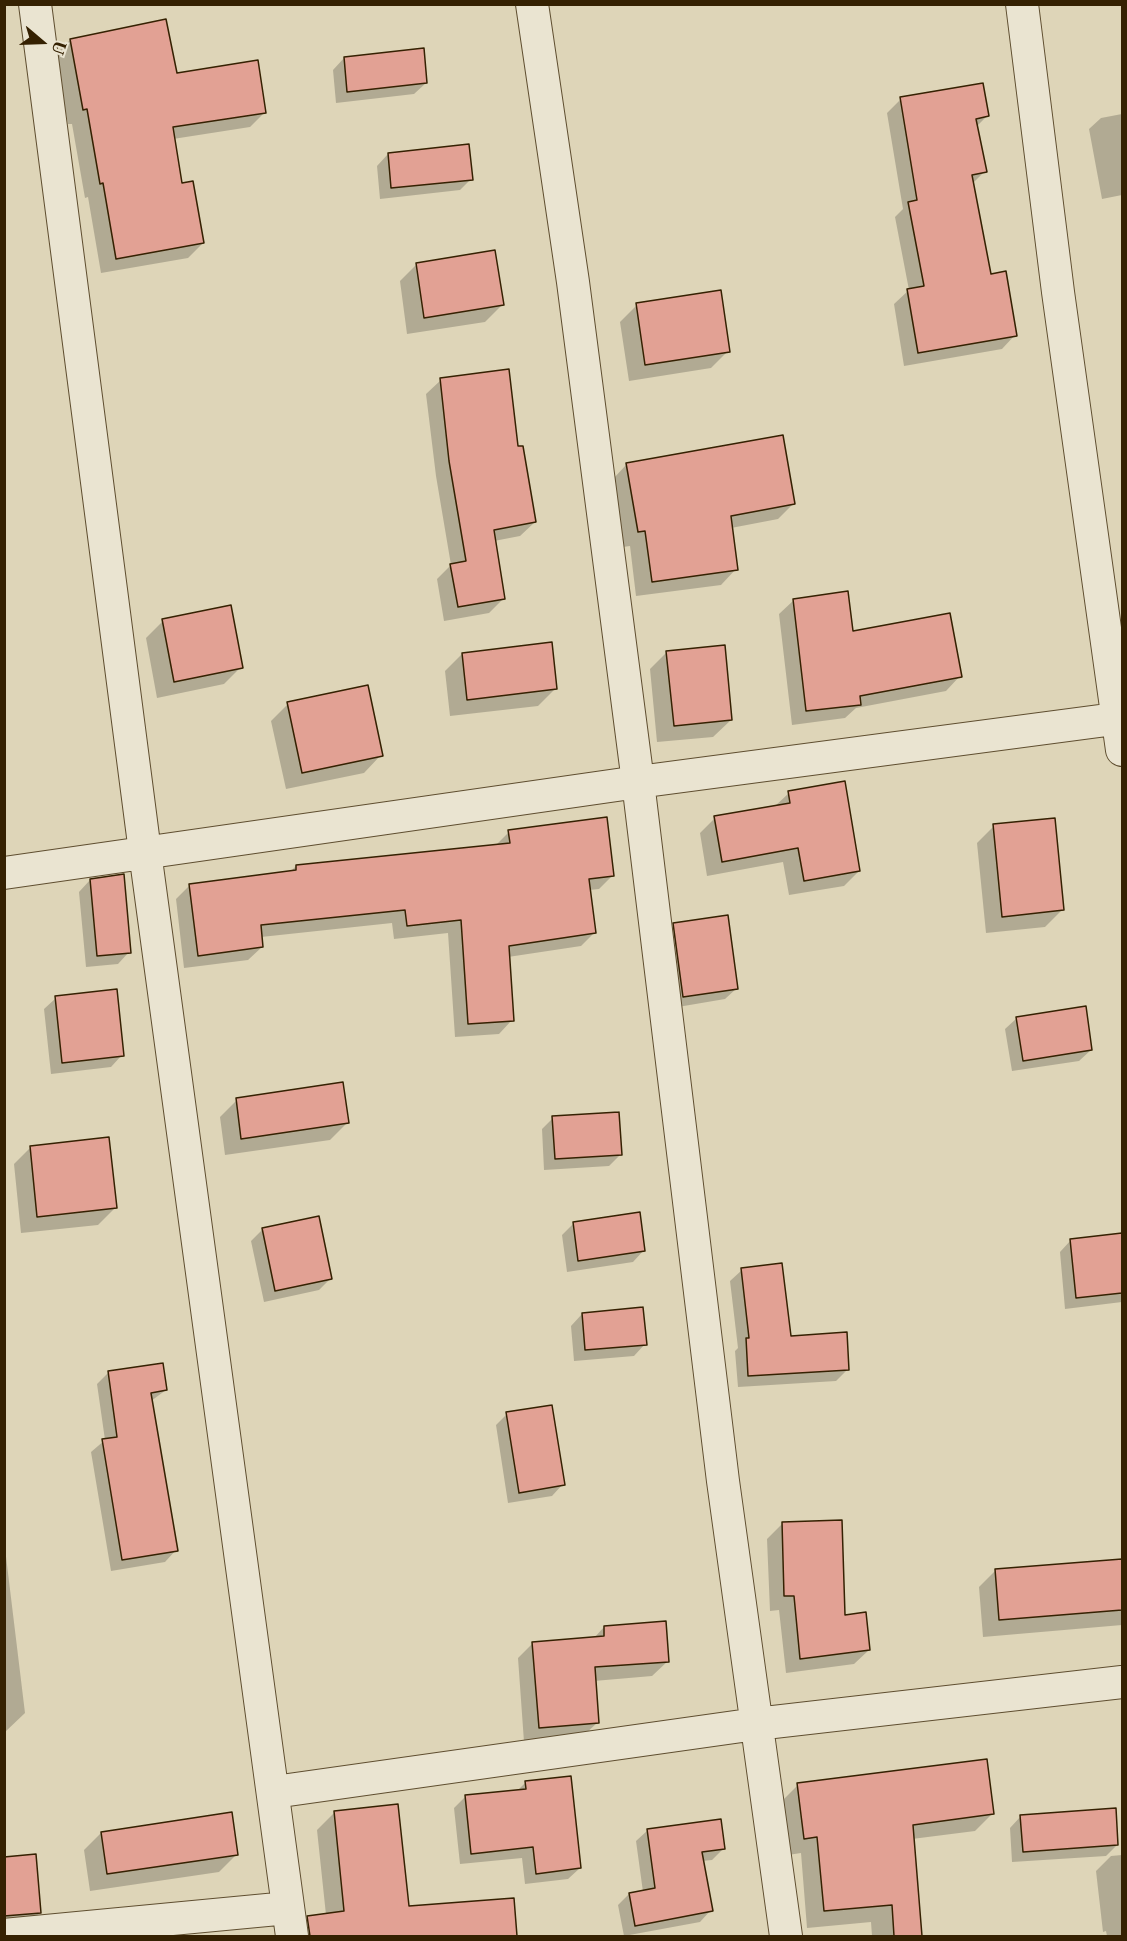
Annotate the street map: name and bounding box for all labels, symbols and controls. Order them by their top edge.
north arrow [12,12,72,72]
text: U [47,38,71,57]

